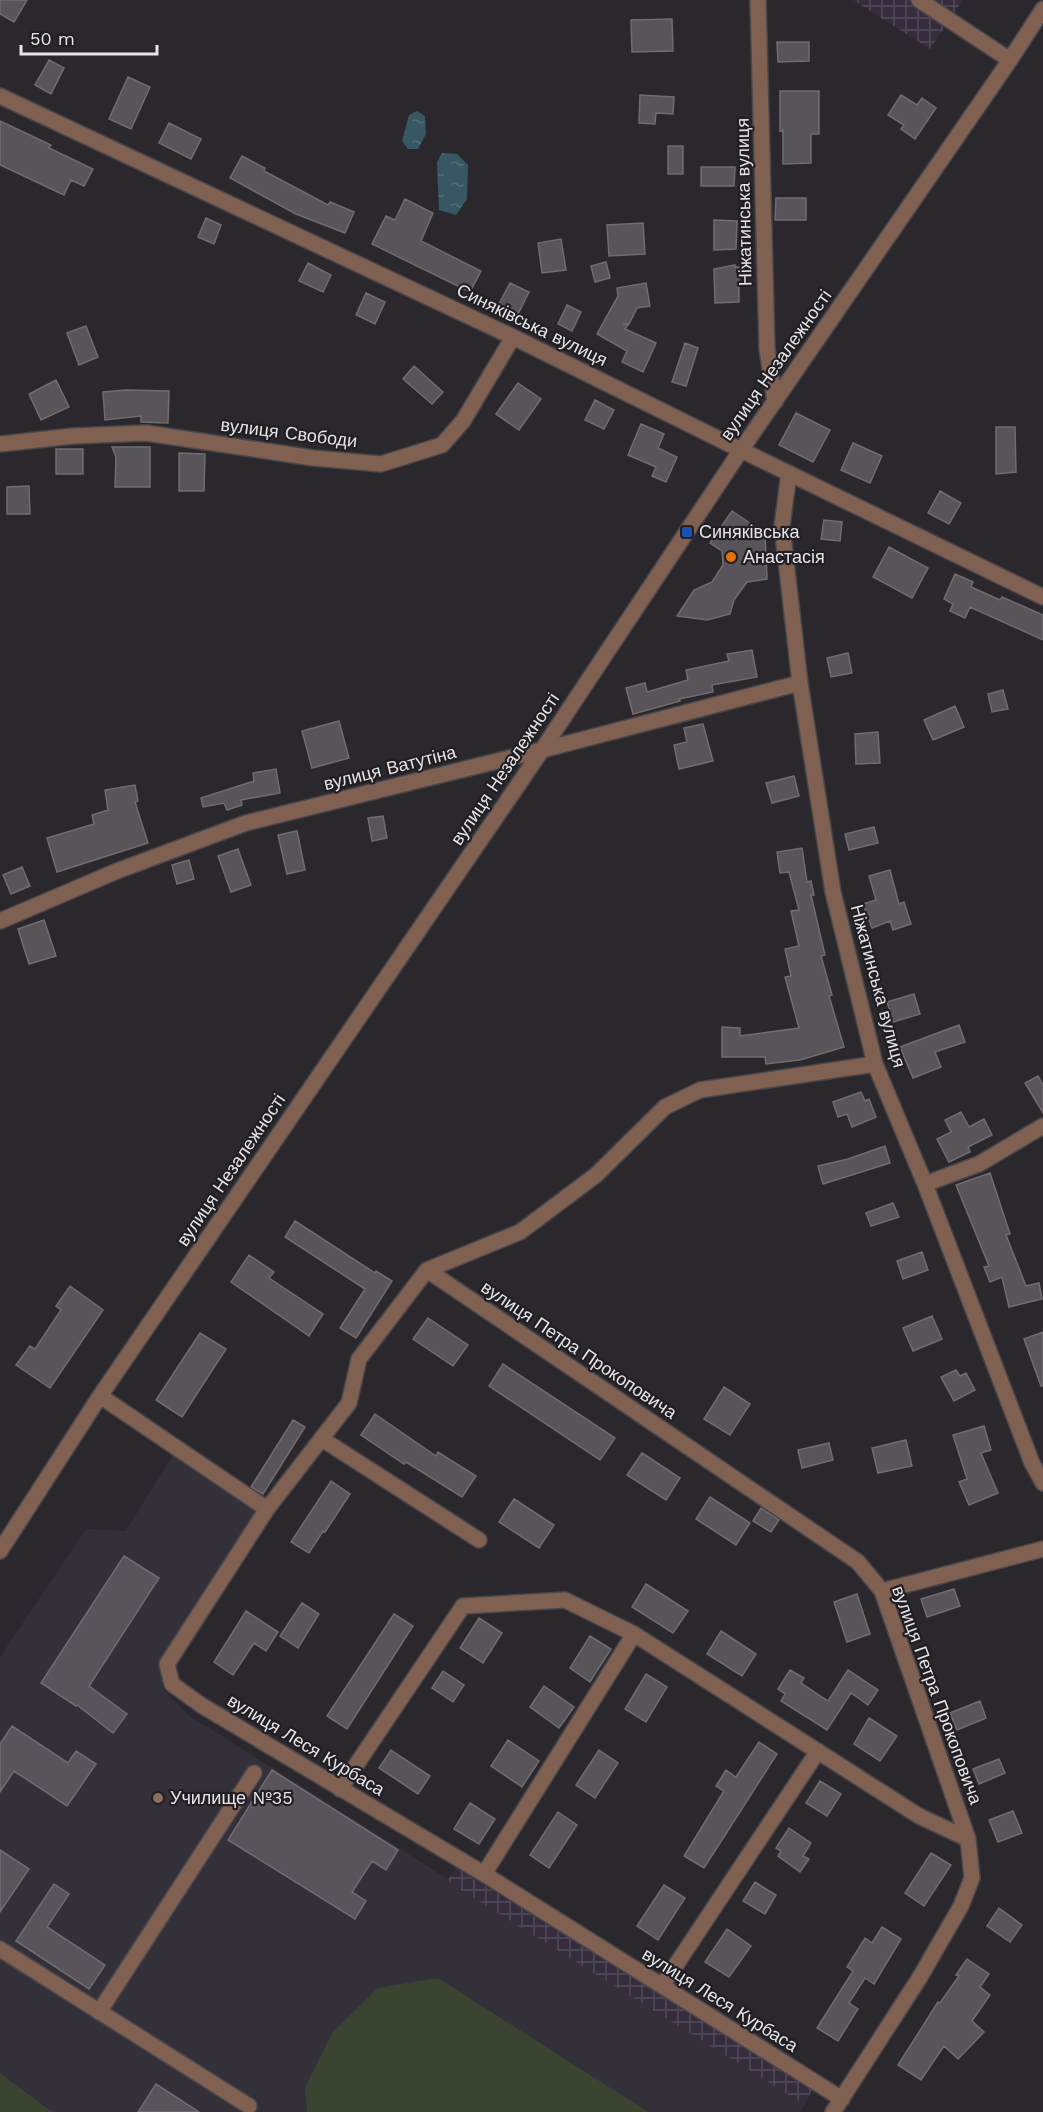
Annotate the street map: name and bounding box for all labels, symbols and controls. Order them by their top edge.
scale bar [21,18,158,56]
text: 50 m [30,28,75,49]
street label: Ніжатинська вулиця [732,118,755,286]
street label: Синяківська вулиця [453,279,611,370]
street label: вулиця Незалежності [716,285,836,444]
street label: вулиця Свободи [220,414,359,451]
place label: Синяківська [699,521,801,542]
marker: Синяківська [680,525,694,539]
place label: Анастасія [743,546,825,567]
marker: Анастасія [724,550,738,564]
street label: вулиця Незалежності [446,689,563,849]
street label: вулиця Ватутіна [321,741,459,794]
street label: Ніжатинська вулиця [847,902,910,1070]
street label: вулиця Незалежності [172,1090,289,1250]
street label: вулиця Петра Прокоповича [478,1276,682,1423]
street label: вулиця Петра Прокоповича [888,1583,987,1808]
street label: вулиця Леся Курбаса [224,1689,389,1800]
place label: Училище №35 [170,1787,293,1808]
marker: Училище №35 [151,1791,165,1805]
street label: вулиця Леся Курбаса [639,1943,803,2057]

